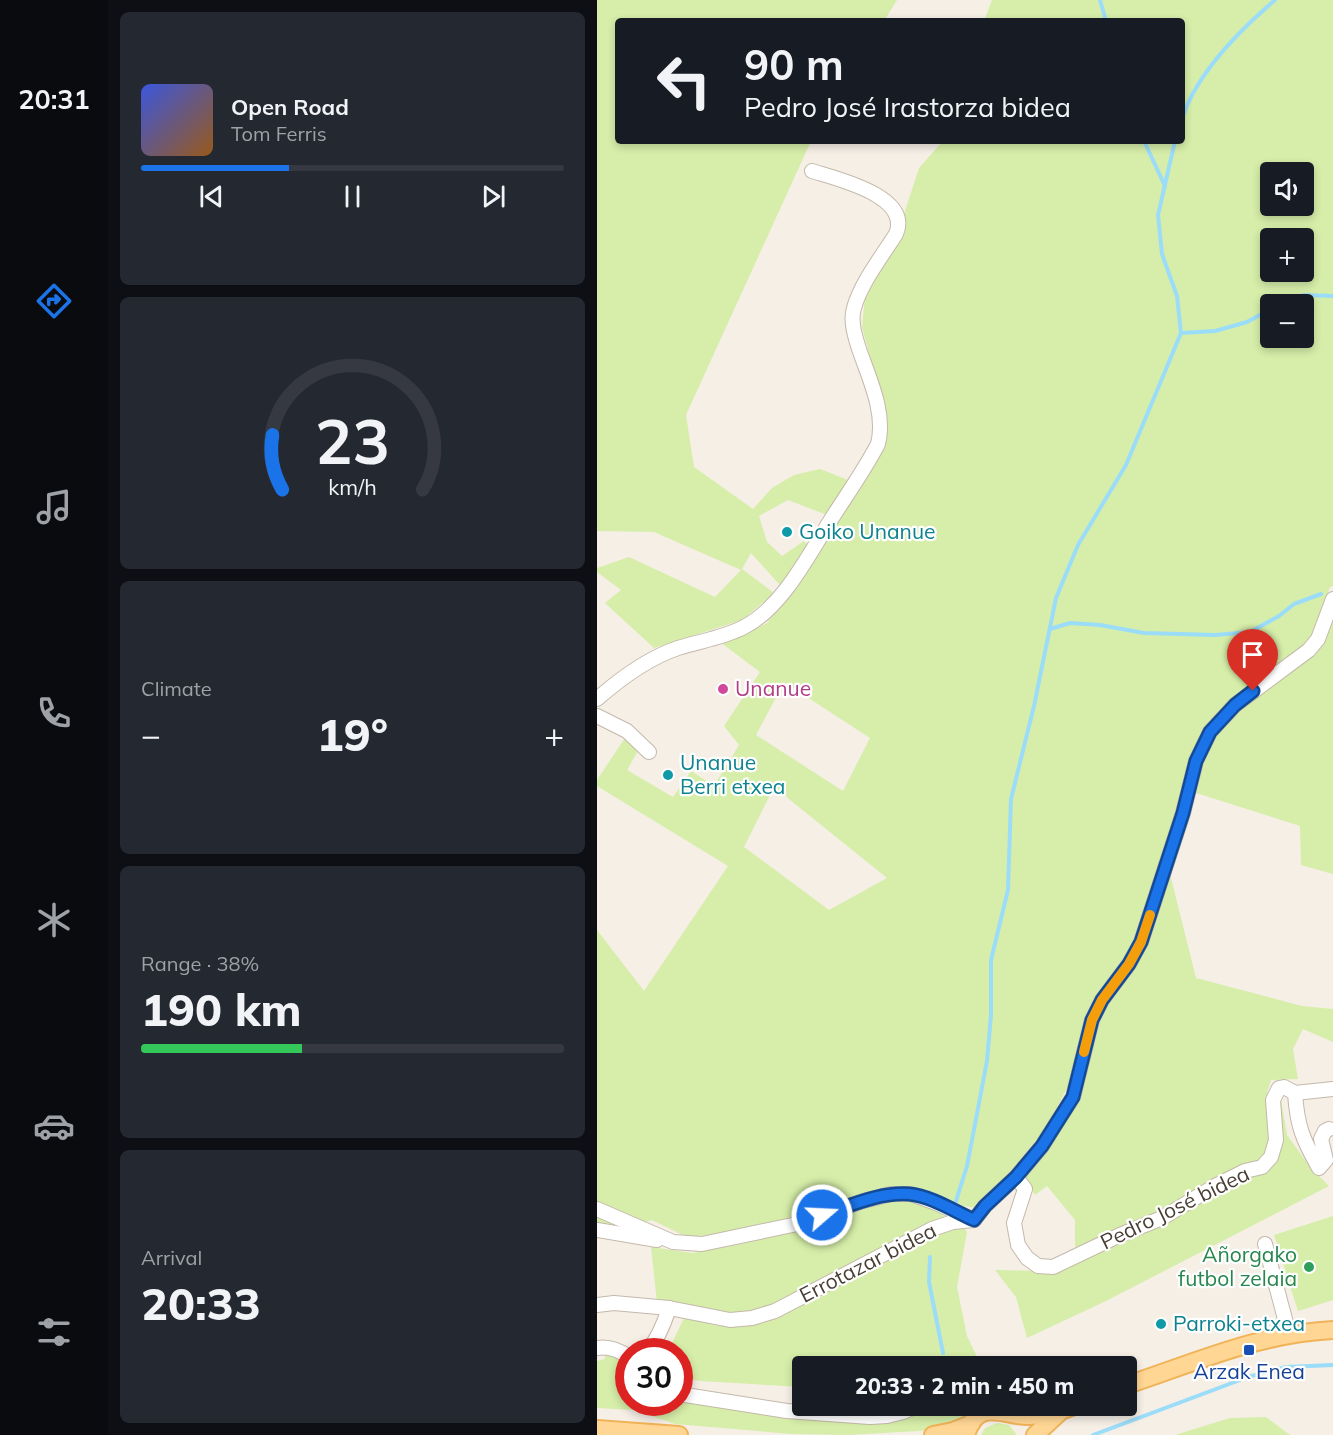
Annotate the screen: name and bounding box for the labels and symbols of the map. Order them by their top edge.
place label: Goiko Unanue [799,518,935,544]
marker: Goiko Unanue [780,525,794,539]
pin [1227,629,1278,691]
place label: Unanue [735,675,811,701]
marker: Unanue [716,682,730,696]
place label: Unanue Berri etxea [680,749,785,799]
marker: Unanue Berri etxea [661,768,675,782]
street label: Pedro José bidea [1096,1160,1253,1254]
position arrow [790,1183,854,1247]
street label: Errotazar bidea [795,1216,940,1308]
place label: Añorgako futbol zelaia [1178,1241,1297,1291]
marker: Añorgako futbol zelaia [1302,1260,1316,1274]
place label: Parroki-etxea [1173,1310,1305,1336]
marker: Parroki-etxea [1154,1317,1168,1331]
speed limit sign: 30 [615,1338,693,1416]
marker: Arzak Enea [1242,1343,1256,1357]
place label: Arzak Enea [1193,1358,1305,1384]

